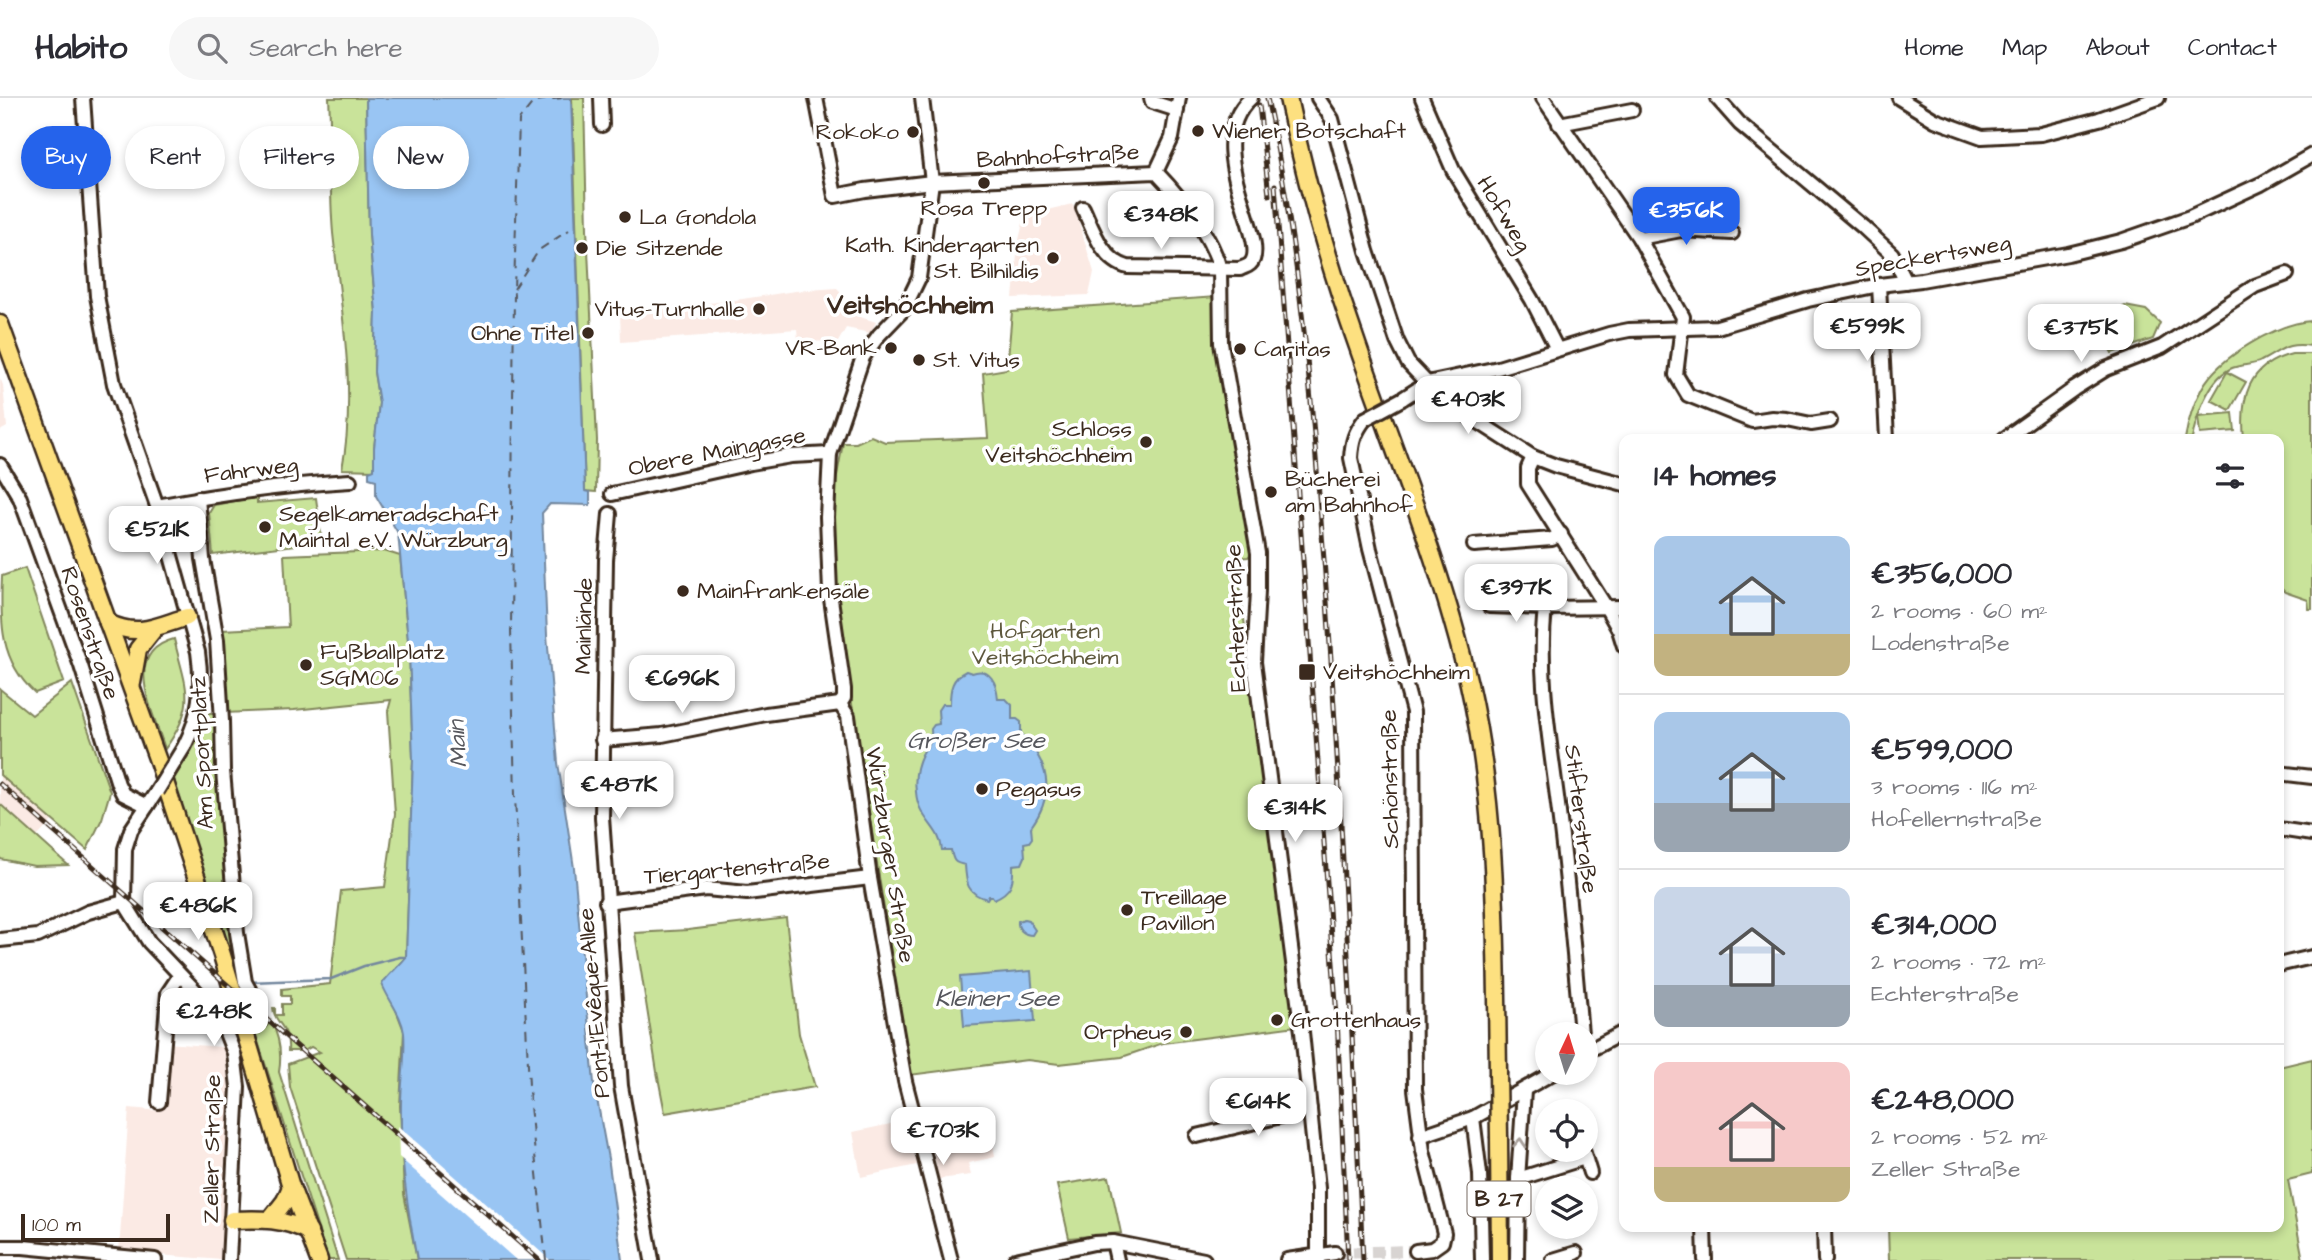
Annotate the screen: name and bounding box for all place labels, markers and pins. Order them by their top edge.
place label: Wiener Botschaft [1212,115,1407,147]
place label: Rokoko [816,116,899,148]
marker: Wiener Botschaft [1190,123,1206,139]
marker: Rokoko [905,124,921,140]
marker: Rosa Trepp [976,175,992,191]
pin: €356K [1637,188,1735,247]
place label: Rosa Trepp [921,192,1048,224]
pin: €348K [1112,192,1210,251]
place label: La Gondola [639,201,757,233]
marker: La Gondola [617,209,633,225]
place label: Kath. Kindergarten St. Bilhildis [845,229,1039,287]
place label: Die Sitzende [596,232,723,264]
marker: Die Sitzende [574,240,590,256]
marker: Kath. Kindergarten St. Bilhildis [1045,250,1061,266]
place label: Vitus-Turnhalle [594,293,745,325]
marker: Vitus-Turnhalle [751,301,767,317]
pin: €599K [1818,303,1916,363]
pin: €375K [2032,304,2130,364]
place label: Ohne Titel [471,317,574,349]
marker: Ohne Titel [580,325,596,341]
place label: VR-Bank [785,332,877,364]
place label: Caritas [1254,333,1331,365]
marker: VR-Bank [883,340,899,356]
marker: Caritas [1232,341,1248,357]
place label: St. Vitus [933,344,1020,376]
marker: St. Vitus [911,352,927,368]
pin: €403K [1419,376,1517,436]
place label: Schloss Veitshöchheim [985,413,1132,471]
marker: Schloss Veitshöchheim [1138,434,1154,450]
place label: Bücherei am Bahnhof [1285,463,1413,521]
marker: Bücherei am Bahnhof [1263,484,1279,500]
place label: Segelkameradschaft Maintal e.V. Würzburg [279,498,508,557]
pin: €521K [108,506,206,566]
marker: Segelkameradschaft Maintal e.V. Würzburg [257,519,273,535]
pin: €397K [1467,564,1565,624]
place label: Mainfrankensäle [697,575,870,607]
marker: Mainfrankensäle [675,583,691,599]
place label: Fußballplatz SGM06 [320,636,445,694]
pin: €696K [633,656,731,715]
place label: Veitshöchheim [1323,656,1470,688]
marker: Fußballplatz SGM06 [298,657,314,673]
marker: Veitshöchheim [1297,662,1317,682]
pin: €487K [570,762,668,821]
place label: Pegasus [996,773,1081,806]
marker: Pegasus [974,781,990,797]
pin: €314K [1246,784,1344,844]
place label: Treillage Pavillon [1141,881,1227,939]
pin: €486K [149,882,247,942]
marker: Treillage Pavillon [1119,902,1135,918]
pin: €248K [165,988,263,1048]
place label: Grottenhaus [1291,1004,1421,1036]
marker: Grottenhaus [1269,1012,1285,1028]
place label: Orpheus [1084,1016,1172,1048]
marker: Orpheus [1178,1024,1194,1040]
pin: €614K [1209,1079,1307,1138]
pin: €703K [894,1108,992,1167]

